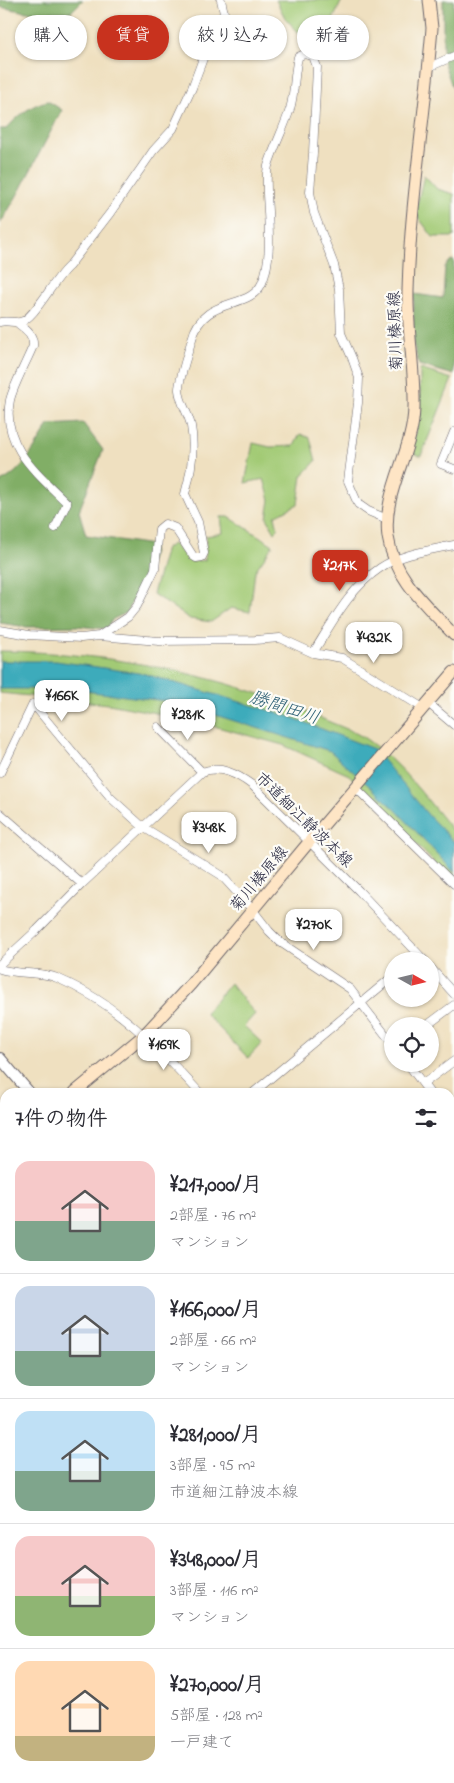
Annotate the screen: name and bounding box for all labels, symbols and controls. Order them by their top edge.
chip: 購入 [15,15,87,60]
chip: 賃貸 [97,15,169,60]
chip: 絞り込み [179,15,287,60]
chip: 新着 [297,15,369,60]
street label: 菊川榛原線 [383,291,409,371]
pin: ¥217K [305,550,375,592]
text: ¥217K [323,554,357,578]
pin: ¥432K [339,622,409,664]
text: ¥432K [356,626,392,650]
pin: ¥166K [27,680,97,722]
text: ¥166K [45,684,79,708]
water label: 勝間田川 [246,685,323,732]
pin: ¥281K [153,698,223,741]
text: ¥281K [171,703,205,727]
street label: 市道細江静波本線 [249,767,358,874]
pin: ¥348K [174,812,244,854]
text: ¥348K [192,816,226,840]
street label: 菊川榛原線 [225,841,294,918]
pin: ¥270K [279,908,349,951]
text: ¥270K [296,913,332,937]
north arrow [384,952,439,1008]
map controls [384,952,439,1072]
button: locate [384,1017,439,1072]
pin: ¥169K [129,1028,199,1071]
text: ¥169K [149,1033,179,1057]
icon: filters [412,1104,440,1132]
text: 7件の物件 [15,1105,108,1135]
text: ¥217,000/月 [170,1171,262,1201]
icon: home [55,1181,115,1241]
text: 2部屋 · 76 m² [170,1204,256,1228]
text: マンション [170,1231,249,1255]
text: ¥166,000/月 [170,1296,262,1326]
icon: home [55,1306,115,1366]
text: 2部屋 · 66 m² [170,1329,257,1353]
text: マンション [170,1356,249,1380]
text: ¥281,000/月 [170,1421,262,1451]
icon: home [55,1431,115,1491]
text: 3部屋 · 95 m² [170,1454,255,1478]
text: 市道細江静波本線 [170,1481,298,1505]
text: ¥348,000/月 [170,1546,262,1576]
icon: home [55,1556,115,1616]
text: 3部屋 · 116 m² [170,1579,258,1603]
text: マンション [170,1606,249,1630]
text: ¥270,000/月 [170,1671,265,1701]
icon: home [55,1681,115,1741]
text: 5部屋 · 128 m² [170,1704,263,1728]
text: 一戸建て [170,1731,234,1755]

